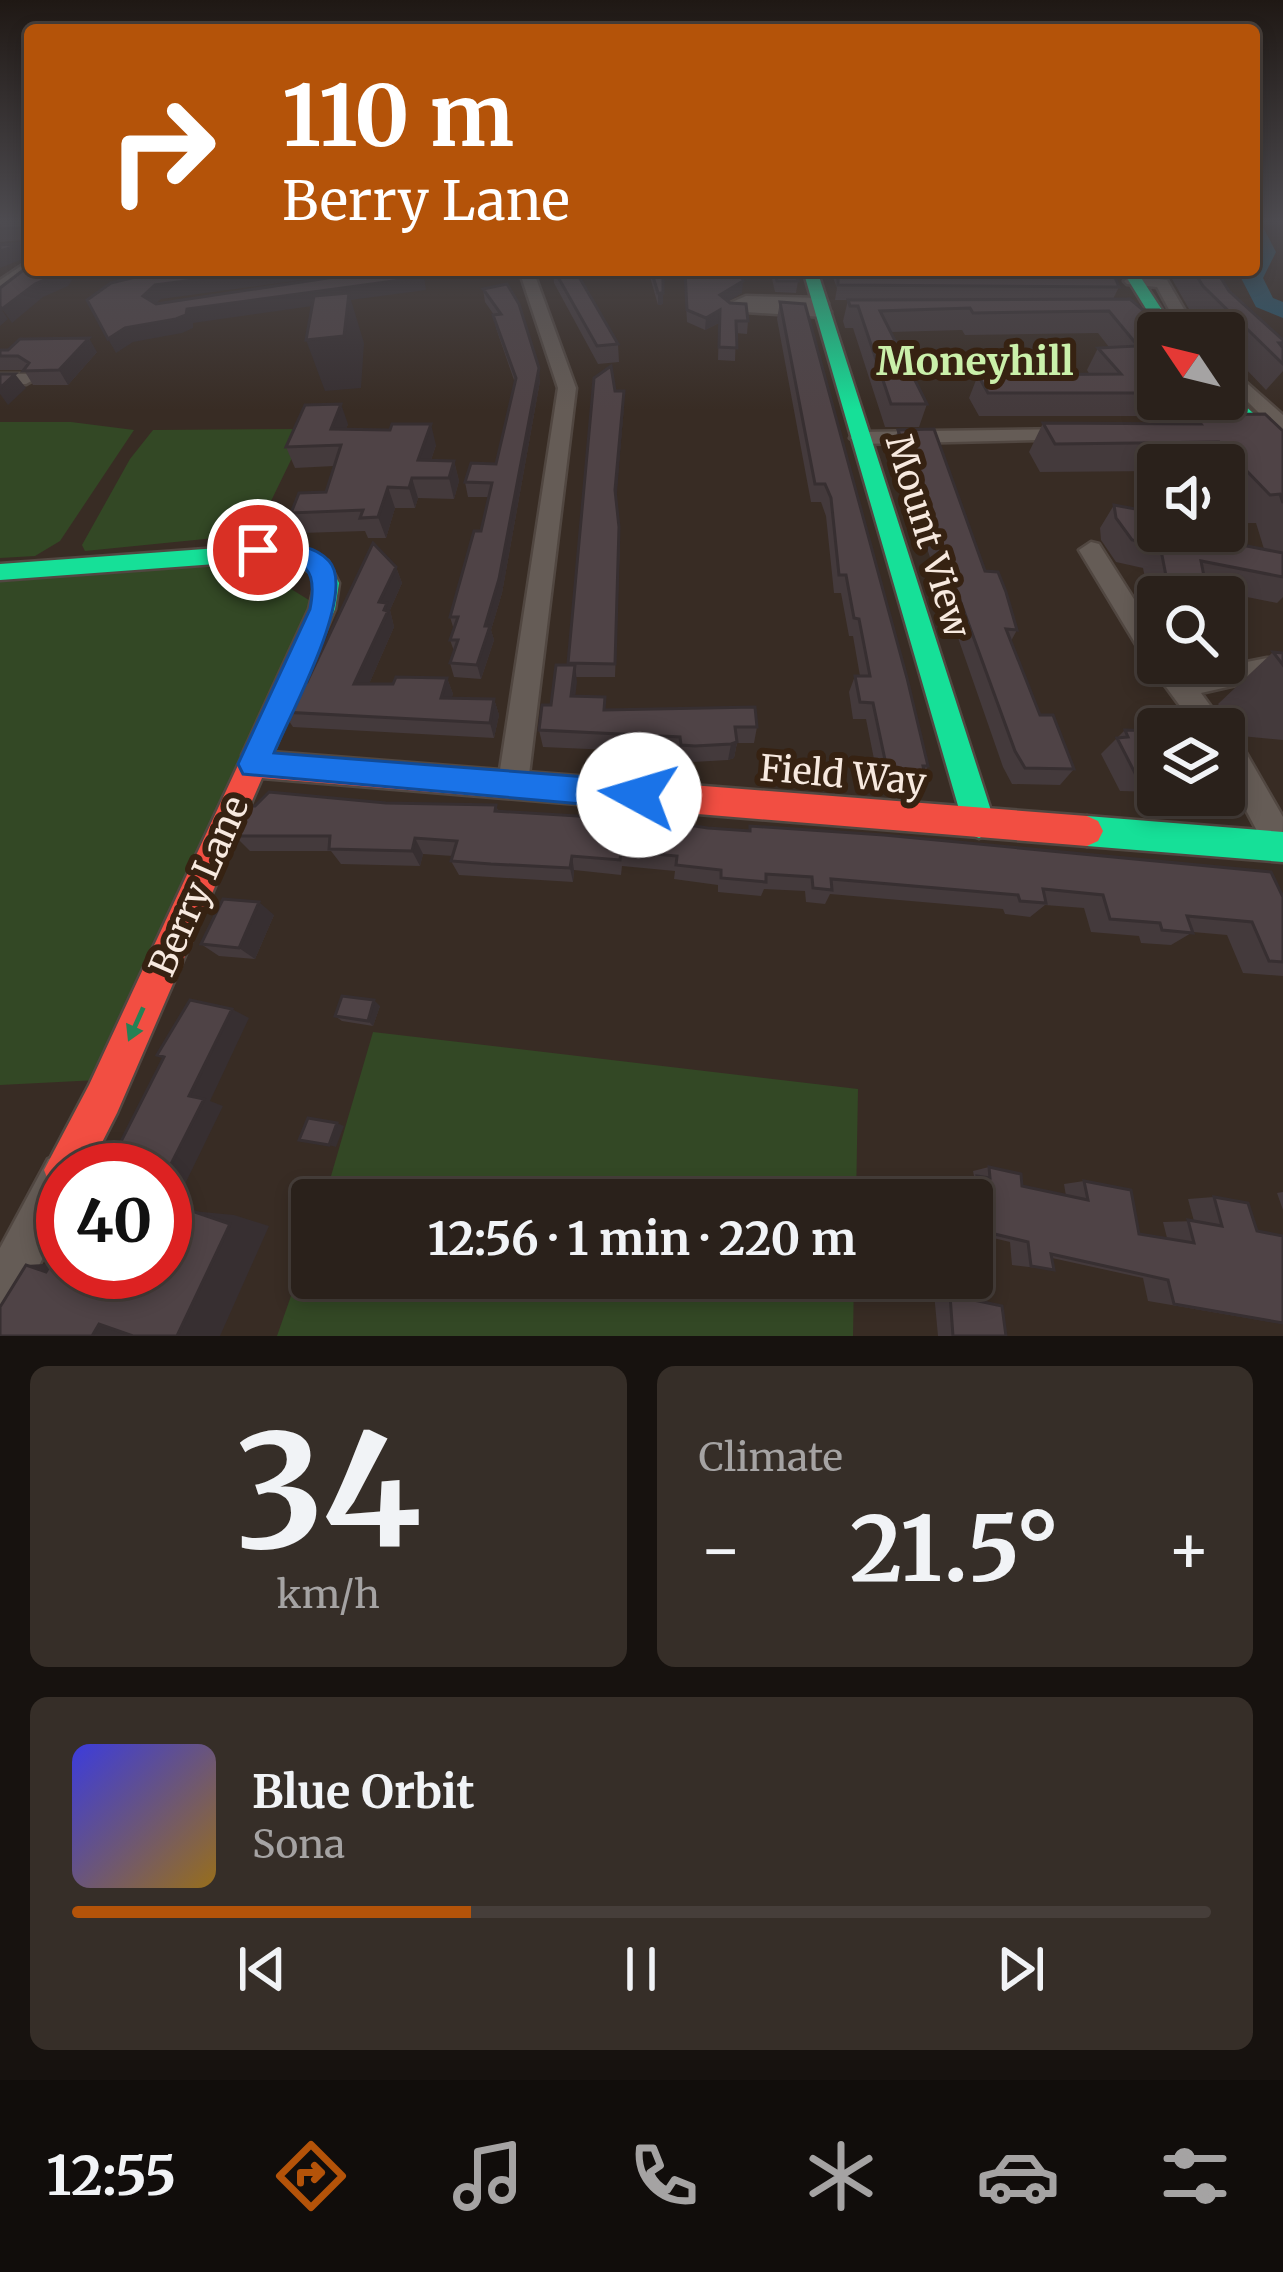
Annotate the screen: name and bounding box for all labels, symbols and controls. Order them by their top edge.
text: 110 m [282,63,514,169]
icon: right [84,72,240,228]
text: Berry Lane [282,167,570,235]
north arrow [1137,312,1245,420]
map controls [1137,312,1245,816]
district label: Moneyhill [876,337,1074,386]
street label: Mount View [876,429,980,643]
button: sound [1137,444,1245,552]
pin [207,499,309,601]
icon: arrive [225,517,291,583]
button: search [1137,576,1245,684]
button: layers [1137,708,1245,816]
position arrow [576,732,702,858]
street label: Field Way [758,745,928,805]
street label: Berry Lane [139,789,259,983]
one-way arrow [126,1007,146,1042]
speed limit sign: 40 [36,1143,192,1299]
text: 12:56 · 1 min · 220 m [428,1211,856,1267]
text: 34 [235,1393,421,1590]
text: Climate [699,1433,843,1482]
text: 21.5° [850,1492,1060,1606]
text: − [699,1508,743,1591]
text: + [1167,1508,1211,1591]
text: km/h [277,1570,380,1619]
text: Blue Orbit [252,1764,475,1820]
text: Sona [252,1820,345,1869]
icon: previous [229,1936,295,2002]
icon: pause [608,1936,674,2002]
icon: next [988,1936,1054,2002]
icon: directions [269,2134,353,2218]
icon: music [446,2134,530,2218]
icon: phone [622,2134,706,2218]
icon: climate [799,2134,883,2218]
icon: car [976,2134,1060,2218]
icon: filters [1153,2134,1237,2218]
text: 12:55 [46,2142,176,2210]

